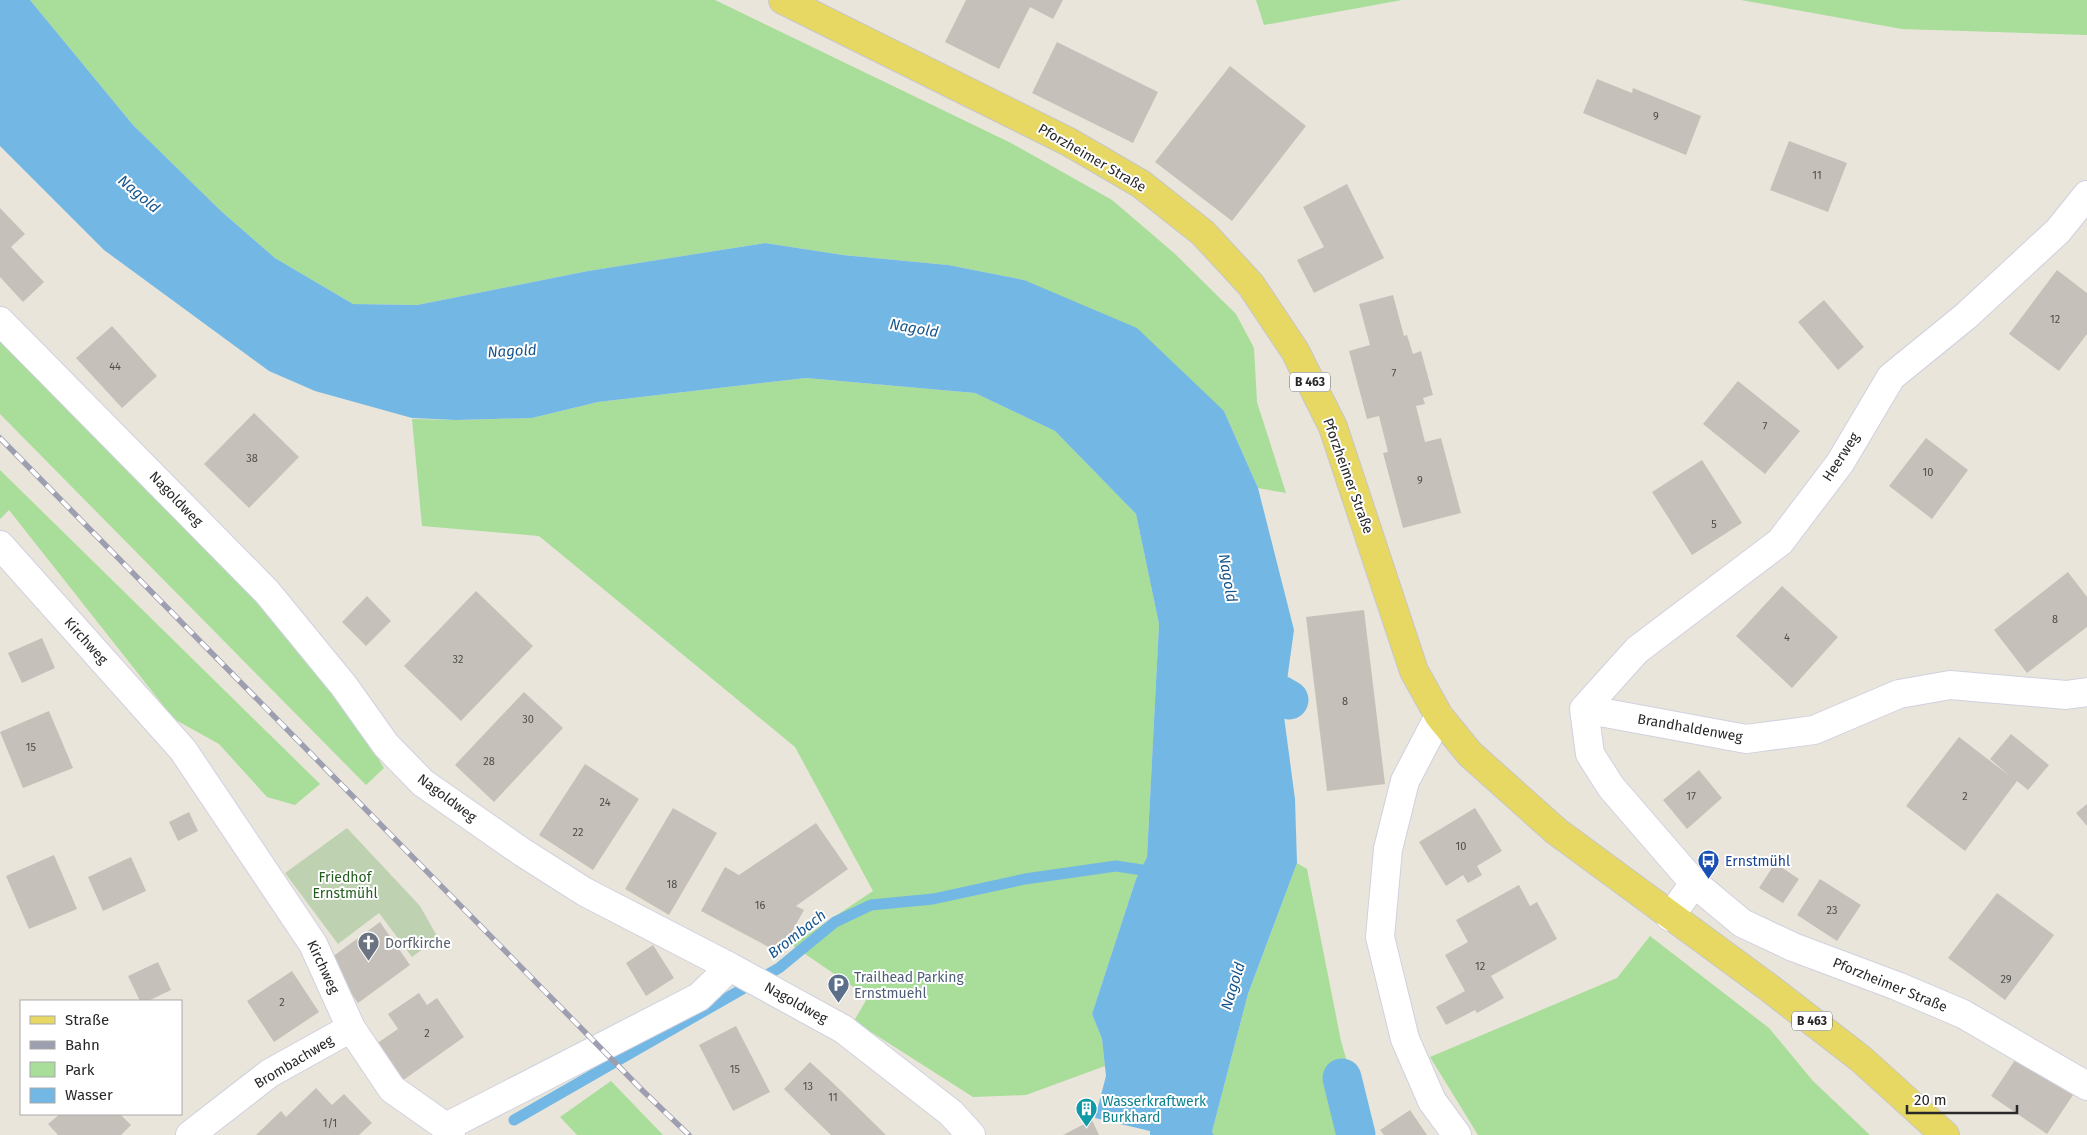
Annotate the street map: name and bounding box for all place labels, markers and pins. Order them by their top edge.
bus stop icon: Ernstmühl [1697,849,1721,880]
place label: Ernstmühl [1725,853,1790,870]
church icon: Dorfkirche [357,931,381,962]
place label: Dorfkirche [385,935,451,952]
place label: Trailhead Parking Ernstmuehl [854,969,964,1002]
parking icon: Trailhead Parking Ernstmuehl [826,973,850,1004]
place label: Wasserkraftwerk Burkhard [1102,1093,1207,1126]
building icon: Wasserkraftwerk Burkhard [1074,1097,1098,1128]

